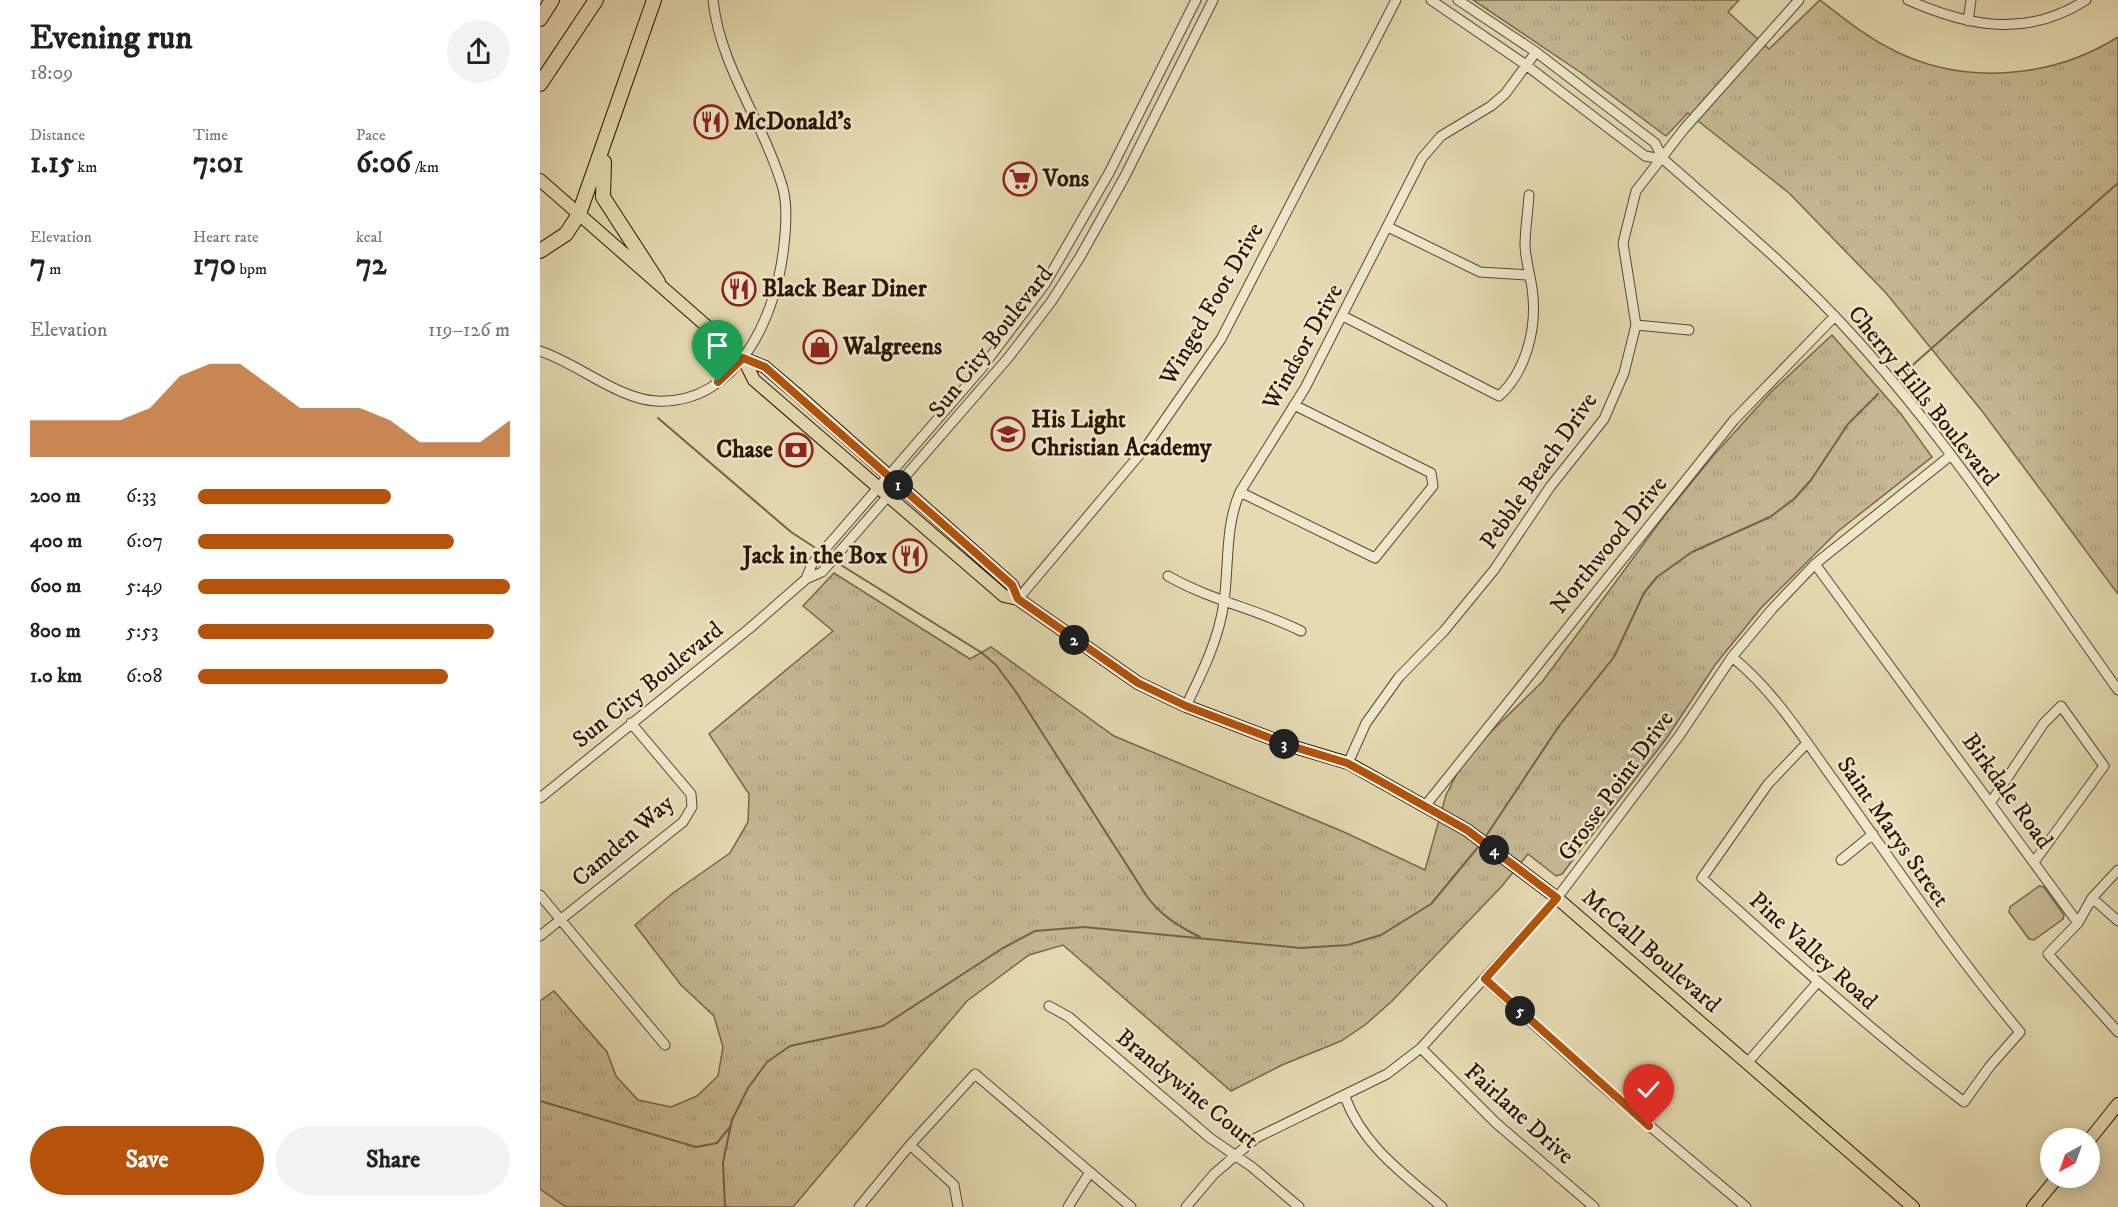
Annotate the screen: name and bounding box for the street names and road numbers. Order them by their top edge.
street label: Winged Foot Drive [1153,217,1271,392]
street label: Sun City Boulevard [922,260,1060,424]
street label: Windsor Drive [1256,279,1350,416]
street label: Cherry Hills Boulevard [1841,300,2005,492]
street label: Pebble Beach Drive [1474,387,1604,555]
street label: Northwood Drive [1544,470,1674,620]
street label: Sun City Boulevard [567,615,729,755]
street label: Grosse Point Drive [1551,705,1681,867]
street label: Birkdale Road [1955,727,2059,855]
street label: Saint Marys Street [1830,751,1956,913]
street label: Camden Way [566,788,681,894]
street label: McCall Boulevard [1575,882,1727,1020]
street label: Pine Valley Road [1743,886,1883,1016]
street label: Brandywine Court [1110,1022,1265,1156]
street label: Fairlane Drive [1458,1057,1580,1171]

